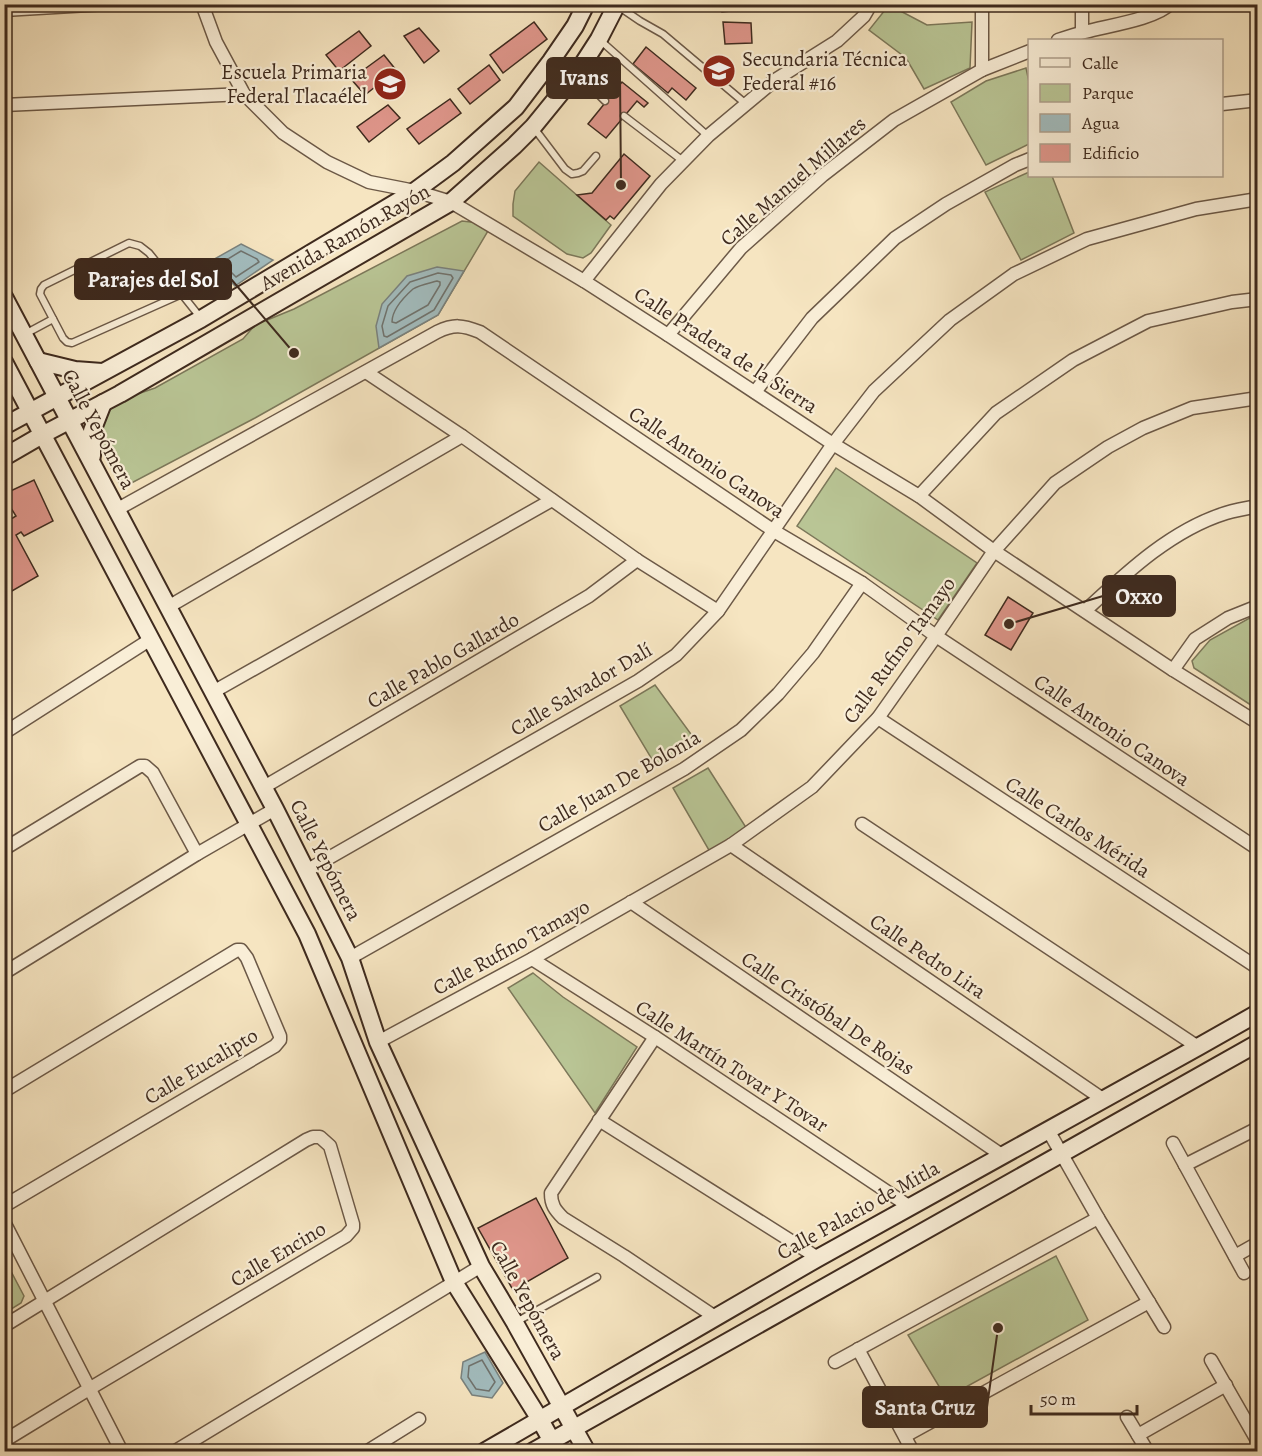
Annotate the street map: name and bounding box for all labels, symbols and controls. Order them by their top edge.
legend [1028,39,1223,177]
place label: Secundaria Técnica Federal #16 [742,45,908,97]
text: Calle [1082,51,1119,75]
school or university icon: Secundaria Técnica Federal #16 [701,53,737,89]
place label: Escuela Primaria Federal Tlacaélel [221,58,367,110]
callout: Ivans [547,58,620,98]
text: Ivans [559,63,609,93]
school or university icon: Escuela Primaria Federal Tlacaélel [372,66,408,102]
text: Parque [1082,81,1134,105]
street label: Calle Manuel Millares [714,110,872,252]
text: Agua [1081,111,1120,135]
text: Edificio [1082,141,1139,165]
street label: Avenida Ramón Rayón [254,177,435,297]
callout: Parajes del Sol [75,259,231,299]
text: Parajes del Sol [87,265,219,295]
street label: Calle Pradera de la Sierra [629,280,824,420]
street label: Calle Yepómera [55,364,143,494]
street label: Calle Antonio Canova [623,399,791,525]
street label: Calle Rufino Tamayo [836,571,962,729]
callout: Oxxo [1103,576,1175,616]
text: Oxxo [1115,582,1163,612]
street label: Calle Pablo Gallardo [362,605,524,715]
street label: Calle Salvador Dalí [505,636,657,742]
street label: Calle Antonio Canova [1028,667,1196,793]
street label: Calle Juan De Bolonia [532,723,706,839]
street label: Calle Carlos Mérida [1000,770,1156,885]
street label: Calle Yepómera [283,795,369,926]
street label: Calle Rufino Tamayo [428,892,594,1002]
street label: Calle Pedro Lira [864,907,992,1005]
street label: Calle Cristóbal De Rojas [736,945,920,1081]
street label: Calle Martín Tovar Y Tovar [630,993,834,1139]
street label: Calle Eucalipto [139,1021,263,1111]
street label: Calle Palacio de Mitla [772,1153,945,1266]
street label: Calle Encino [225,1214,331,1294]
street label: Calle Yepómera [484,1235,573,1365]
scale bar [1031,1378,1138,1416]
callout: Santa Cruz [863,1387,987,1427]
text: 50 m [1040,1387,1076,1411]
text: Santa Cruz [875,1393,975,1423]

